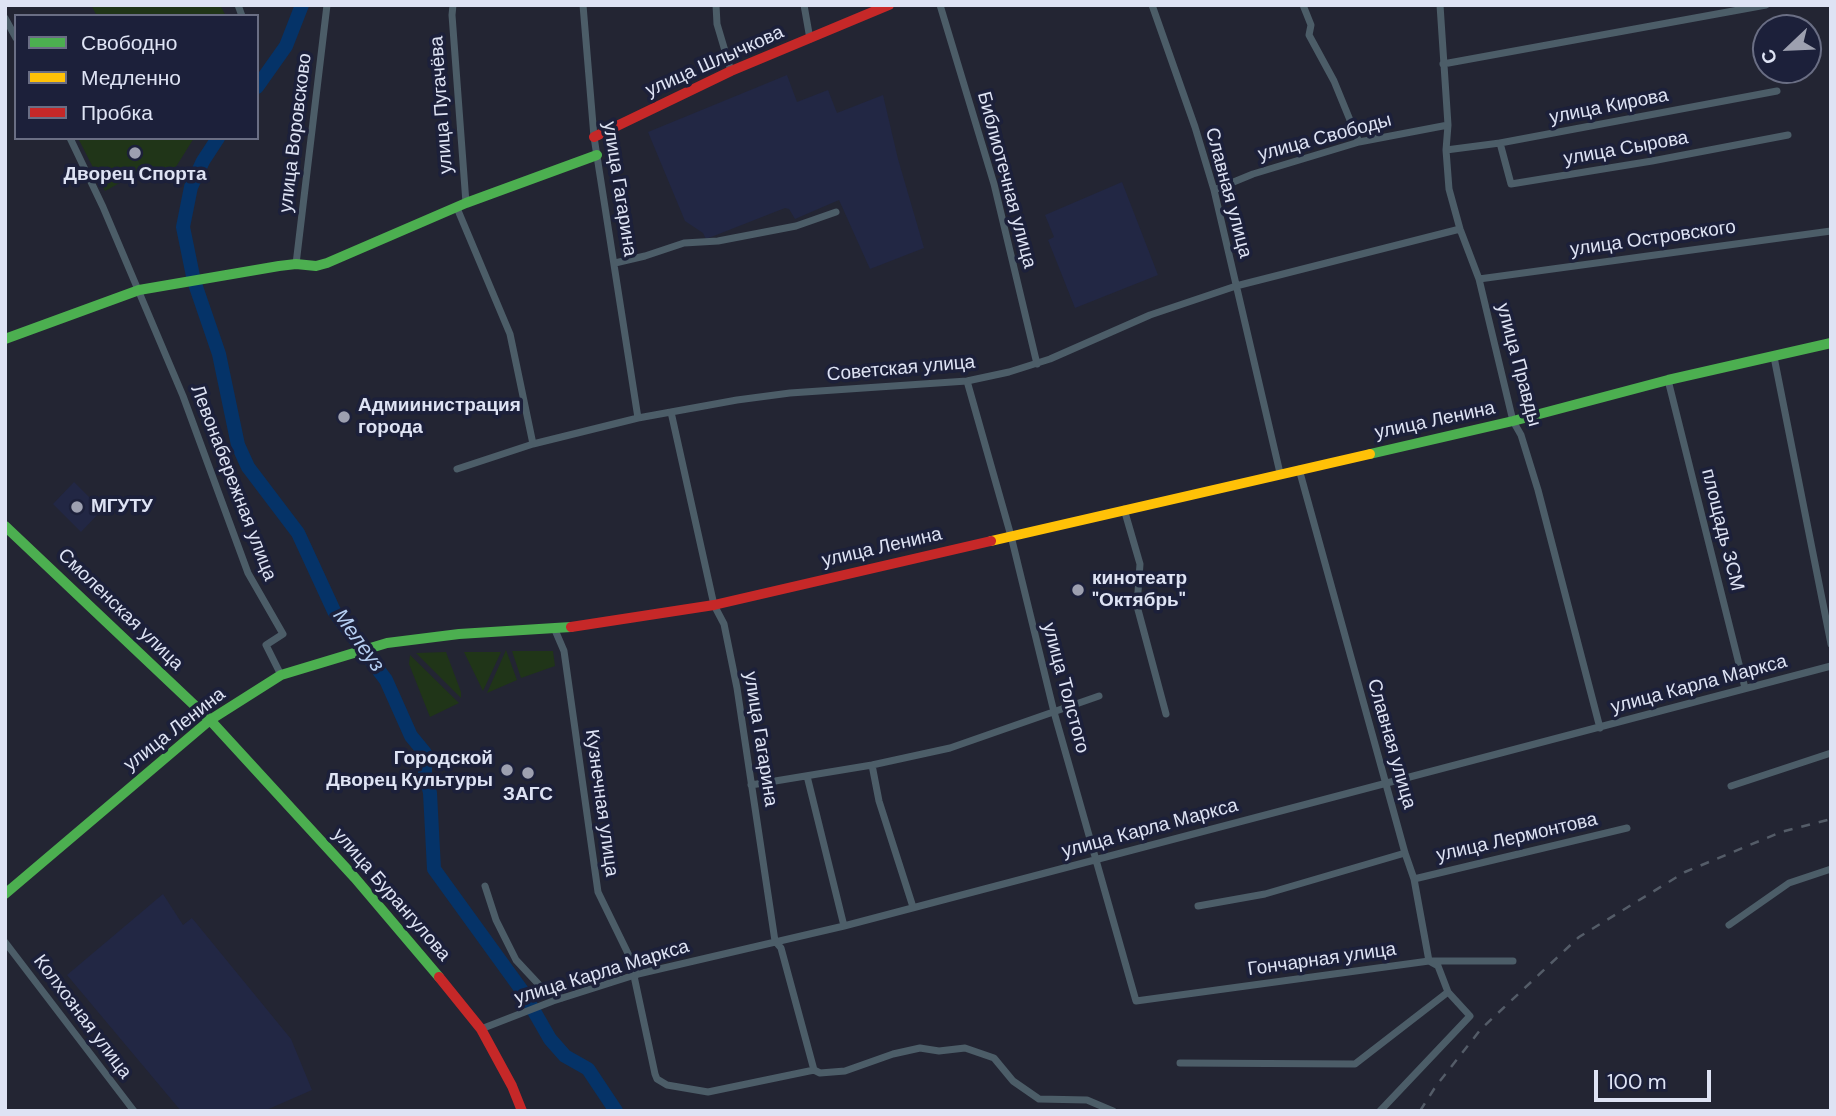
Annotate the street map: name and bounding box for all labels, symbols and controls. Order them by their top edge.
legend [14,14,259,140]
north arrow [1752,14,1822,84]
street label: улица Шлычкова [642,21,788,103]
text: Свободно [81,29,178,57]
street label: улица Пугачёва [426,35,458,175]
text: С [1755,45,1783,68]
street label: улица Воровсково [275,52,317,214]
text: Медленно [81,64,181,92]
street label: улица Кирова [1548,84,1670,130]
street label: Библиотечная улица [971,89,1041,271]
text: Пробка [81,99,153,127]
street label: улица Свободы [1256,109,1394,167]
street label: улица Гагарина [597,120,641,258]
street label: Славная улица [1200,125,1256,261]
street label: улица Сырова [1562,127,1690,171]
marker: Дворец Спорта [127,145,143,161]
place label: Дворец Спорта [64,164,206,186]
street label: улица Островского [1569,216,1737,262]
street label: улица Правды [1491,301,1545,429]
street label: Советская улица [826,351,976,387]
street label: Левонабережная улица [185,382,281,584]
place label: Адмиинистрация города [358,395,521,439]
street label: улица Ленина [1373,397,1497,445]
marker: Адмиинистрация города [336,409,352,425]
street label: площадь ЗСМ [1696,467,1748,593]
place label: МГУТУ [91,496,153,518]
marker: МГУТУ [69,499,85,515]
street label: улица Ленина [820,523,944,573]
street label: Смоленская улица [53,544,187,676]
place label: кинотеатр "Октябрь" [1092,568,1187,612]
marker: кинотеатр "Октябрь" [1070,582,1086,598]
water label: Мелеуз [327,605,389,677]
street label: улица Толстого [1037,620,1093,756]
street label: улица Карла Маркса [1608,651,1790,719]
street label: улица Гагарина [738,670,782,808]
street label: Славная улица [1362,676,1420,812]
street label: улица Ленина [120,683,230,777]
street label: Кузнечная улица [579,728,623,878]
place label: Городской Дворец Культуры [326,748,493,792]
marker: Городской Дворец Культуры [499,762,515,778]
marker: ЗАГС [520,765,536,781]
place label: ЗАГС [503,784,553,806]
street label: улица Карла Маркса [1059,795,1241,863]
street label: улица Лермонтова [1434,808,1600,868]
street label: улица Бурангулова [327,824,455,966]
street label: улица Карла Маркса [512,936,692,1010]
street label: Гончарная улица [1246,938,1398,982]
street label: Колхозная улица [28,951,136,1083]
scale bar [1598,1056,1715,1100]
text: 100 m [1607,1068,1667,1096]

